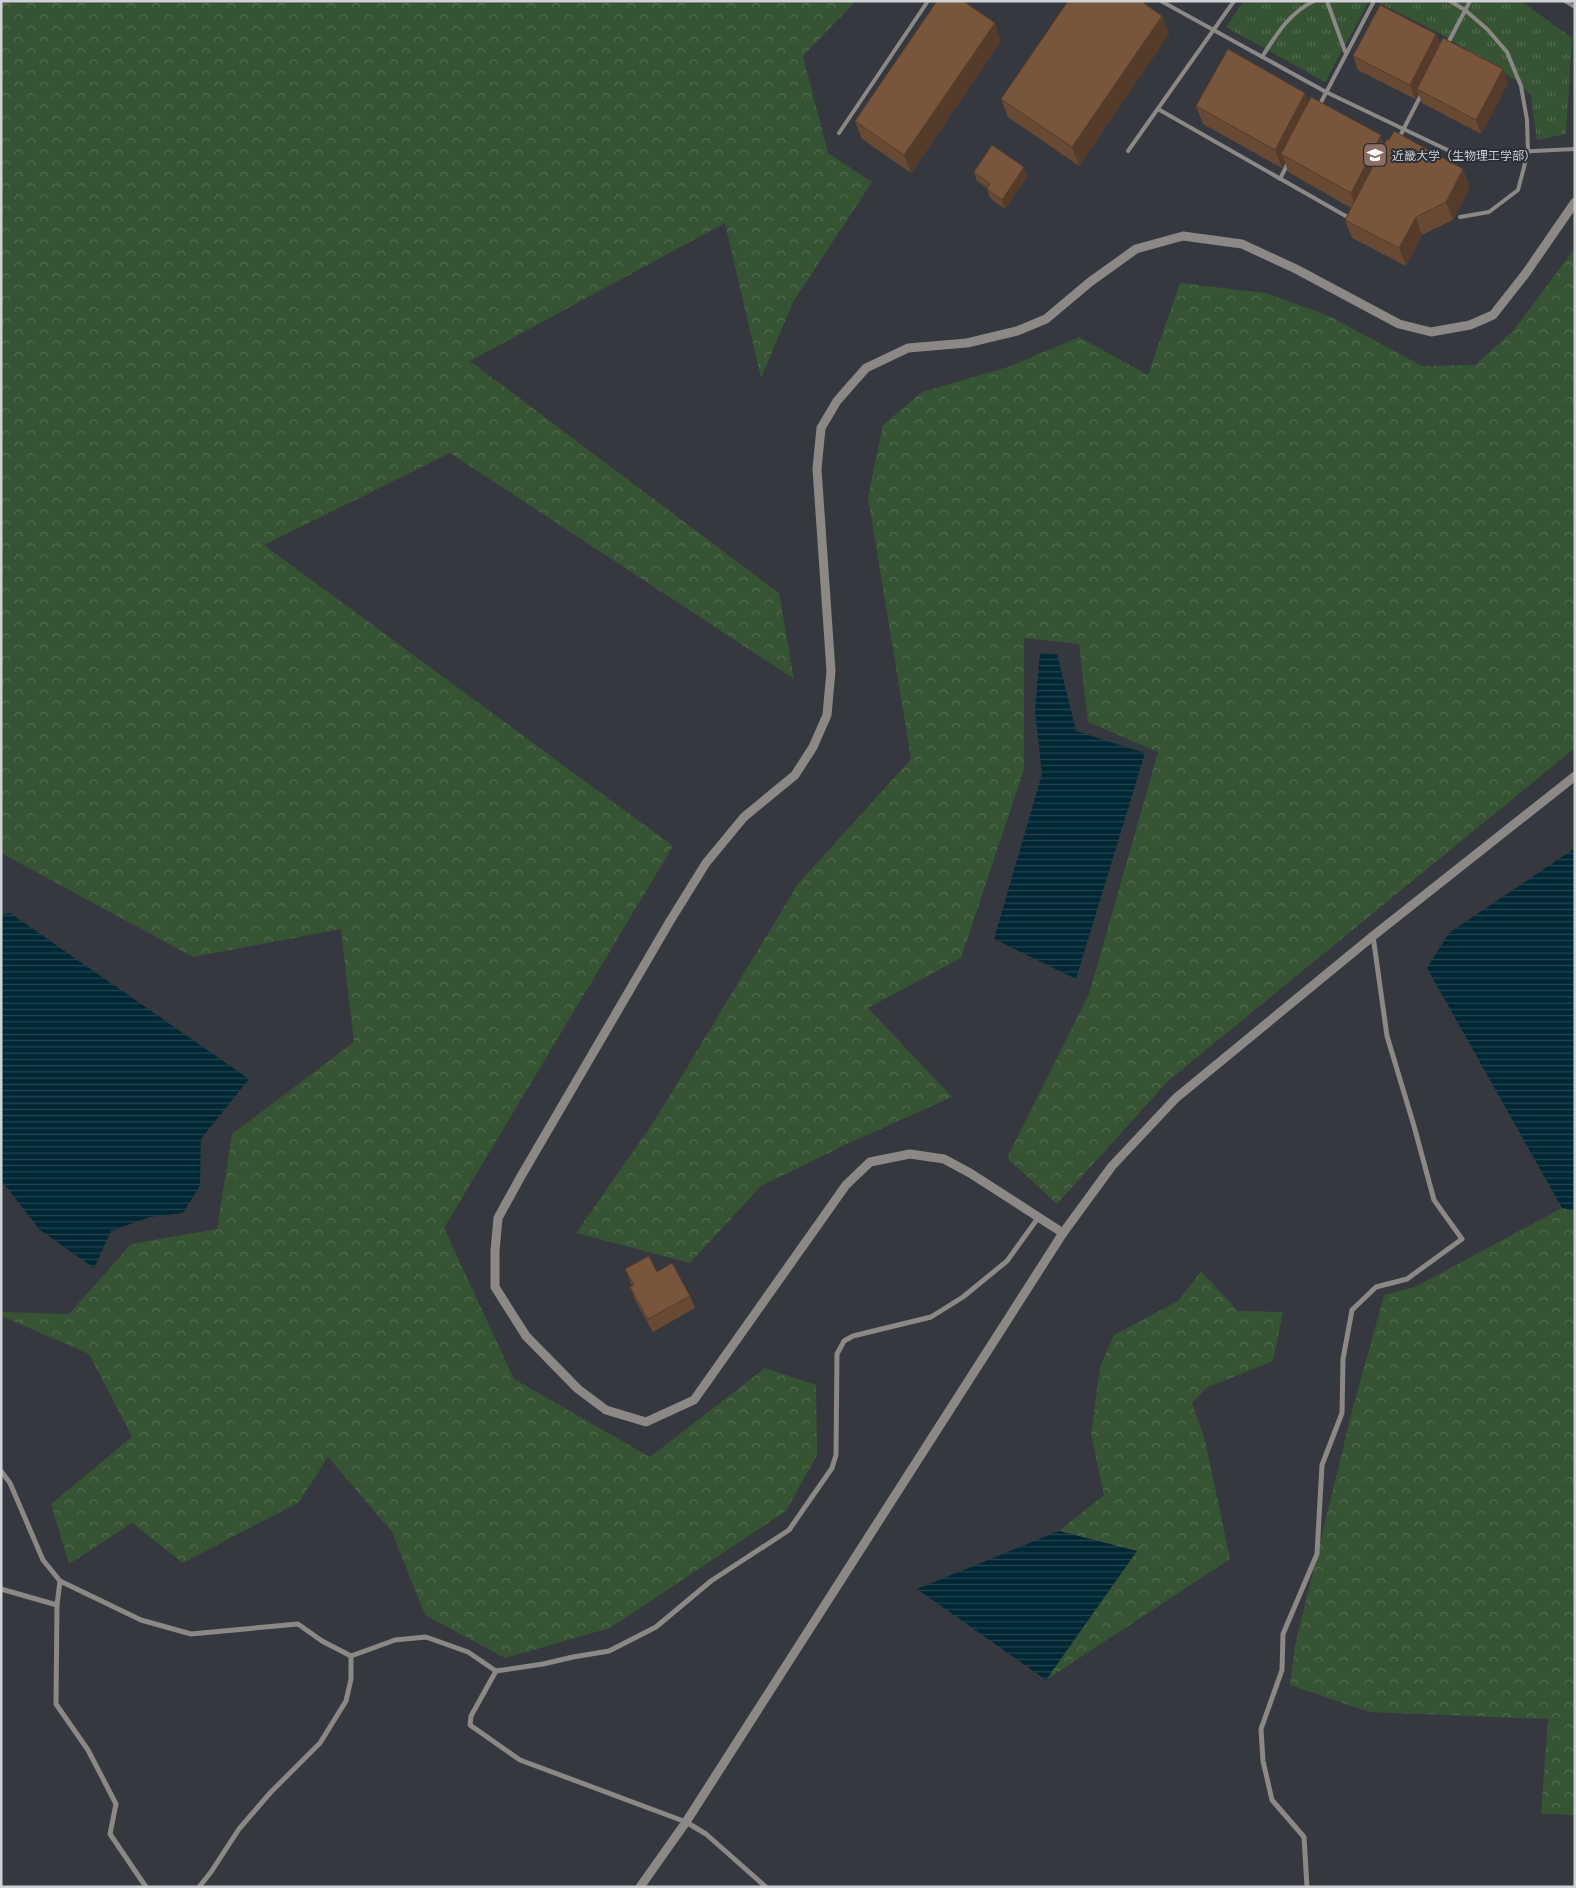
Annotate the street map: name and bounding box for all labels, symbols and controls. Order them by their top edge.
school or university icon: 近畿大学（生物理工学部） [1362,142,1388,168]
place label: 近畿大学（生物理工学部） [1392,148,1536,163]

